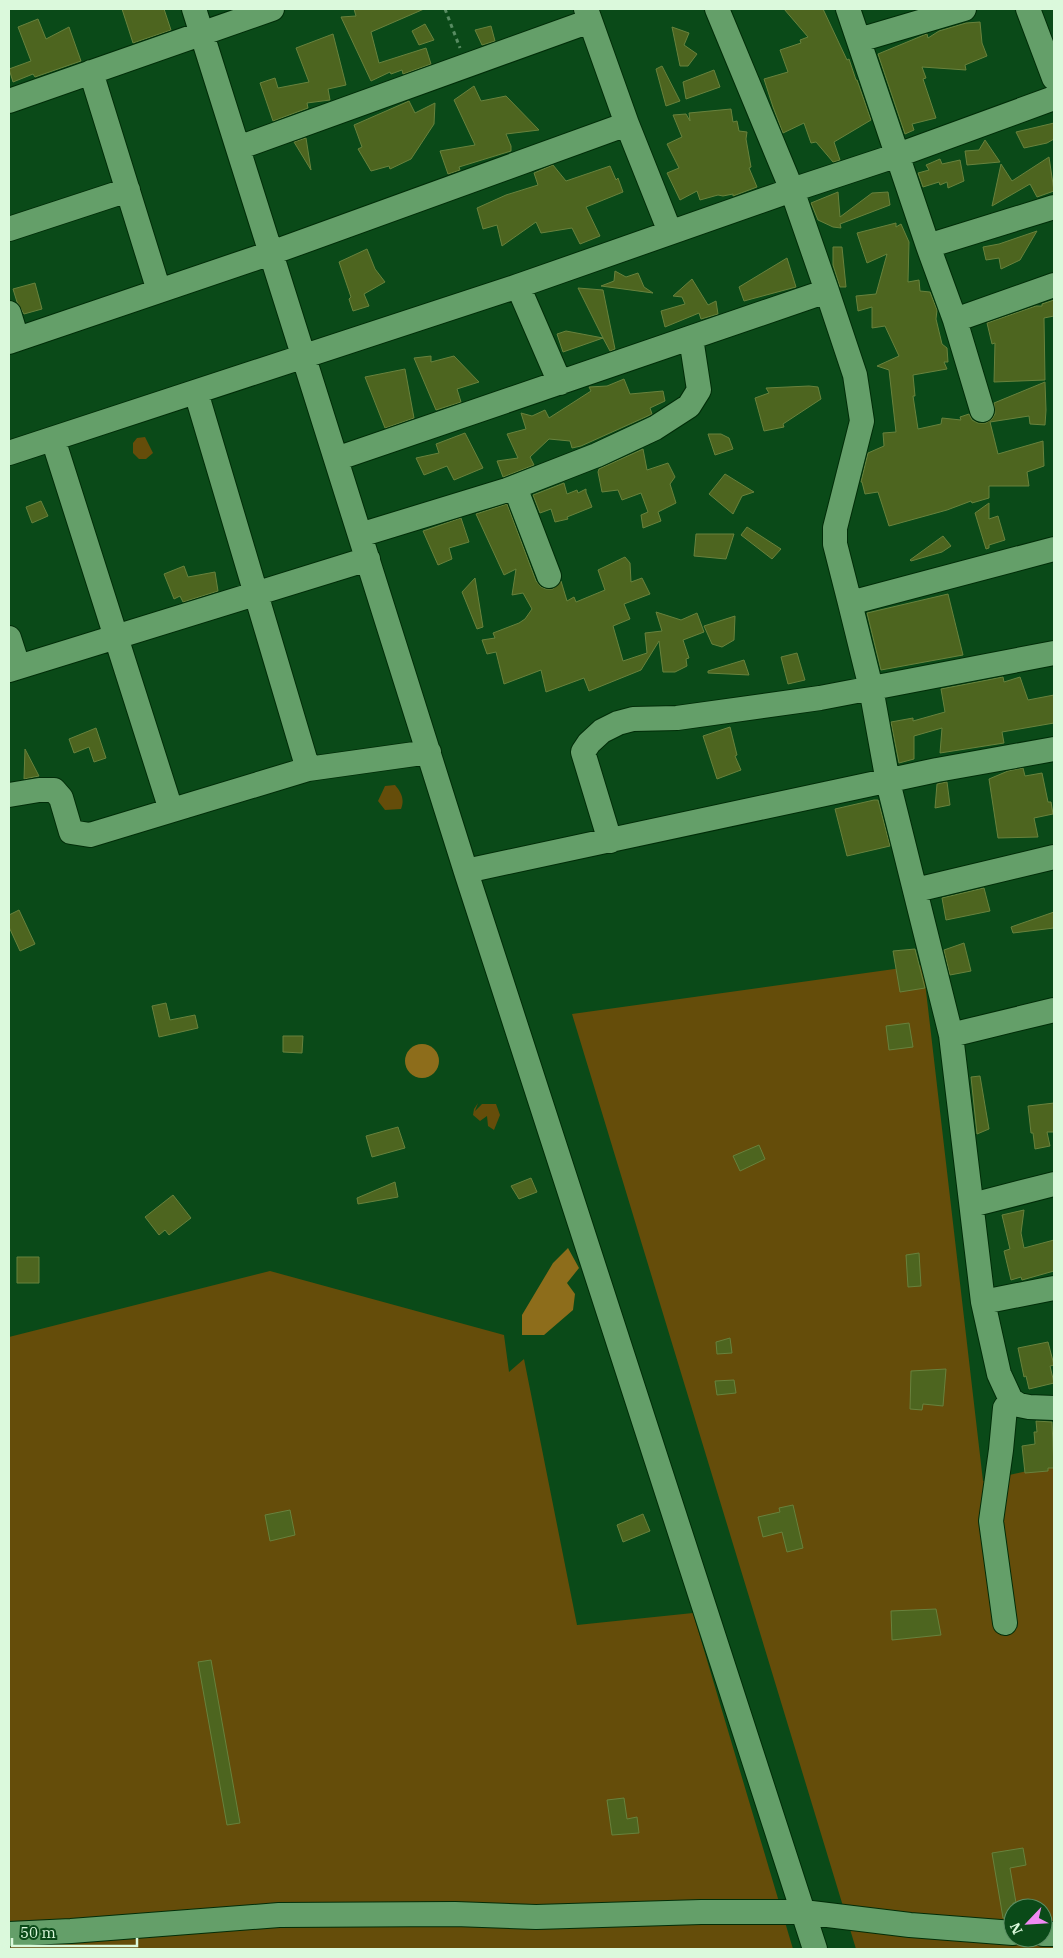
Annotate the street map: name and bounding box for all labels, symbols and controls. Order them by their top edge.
north arrow [1003,1898,1053,1948]
scale bar [12,1916,138,1948]
text: N [1006,1920,1027,1937]
text: 50 m [20,1923,56,1942]

